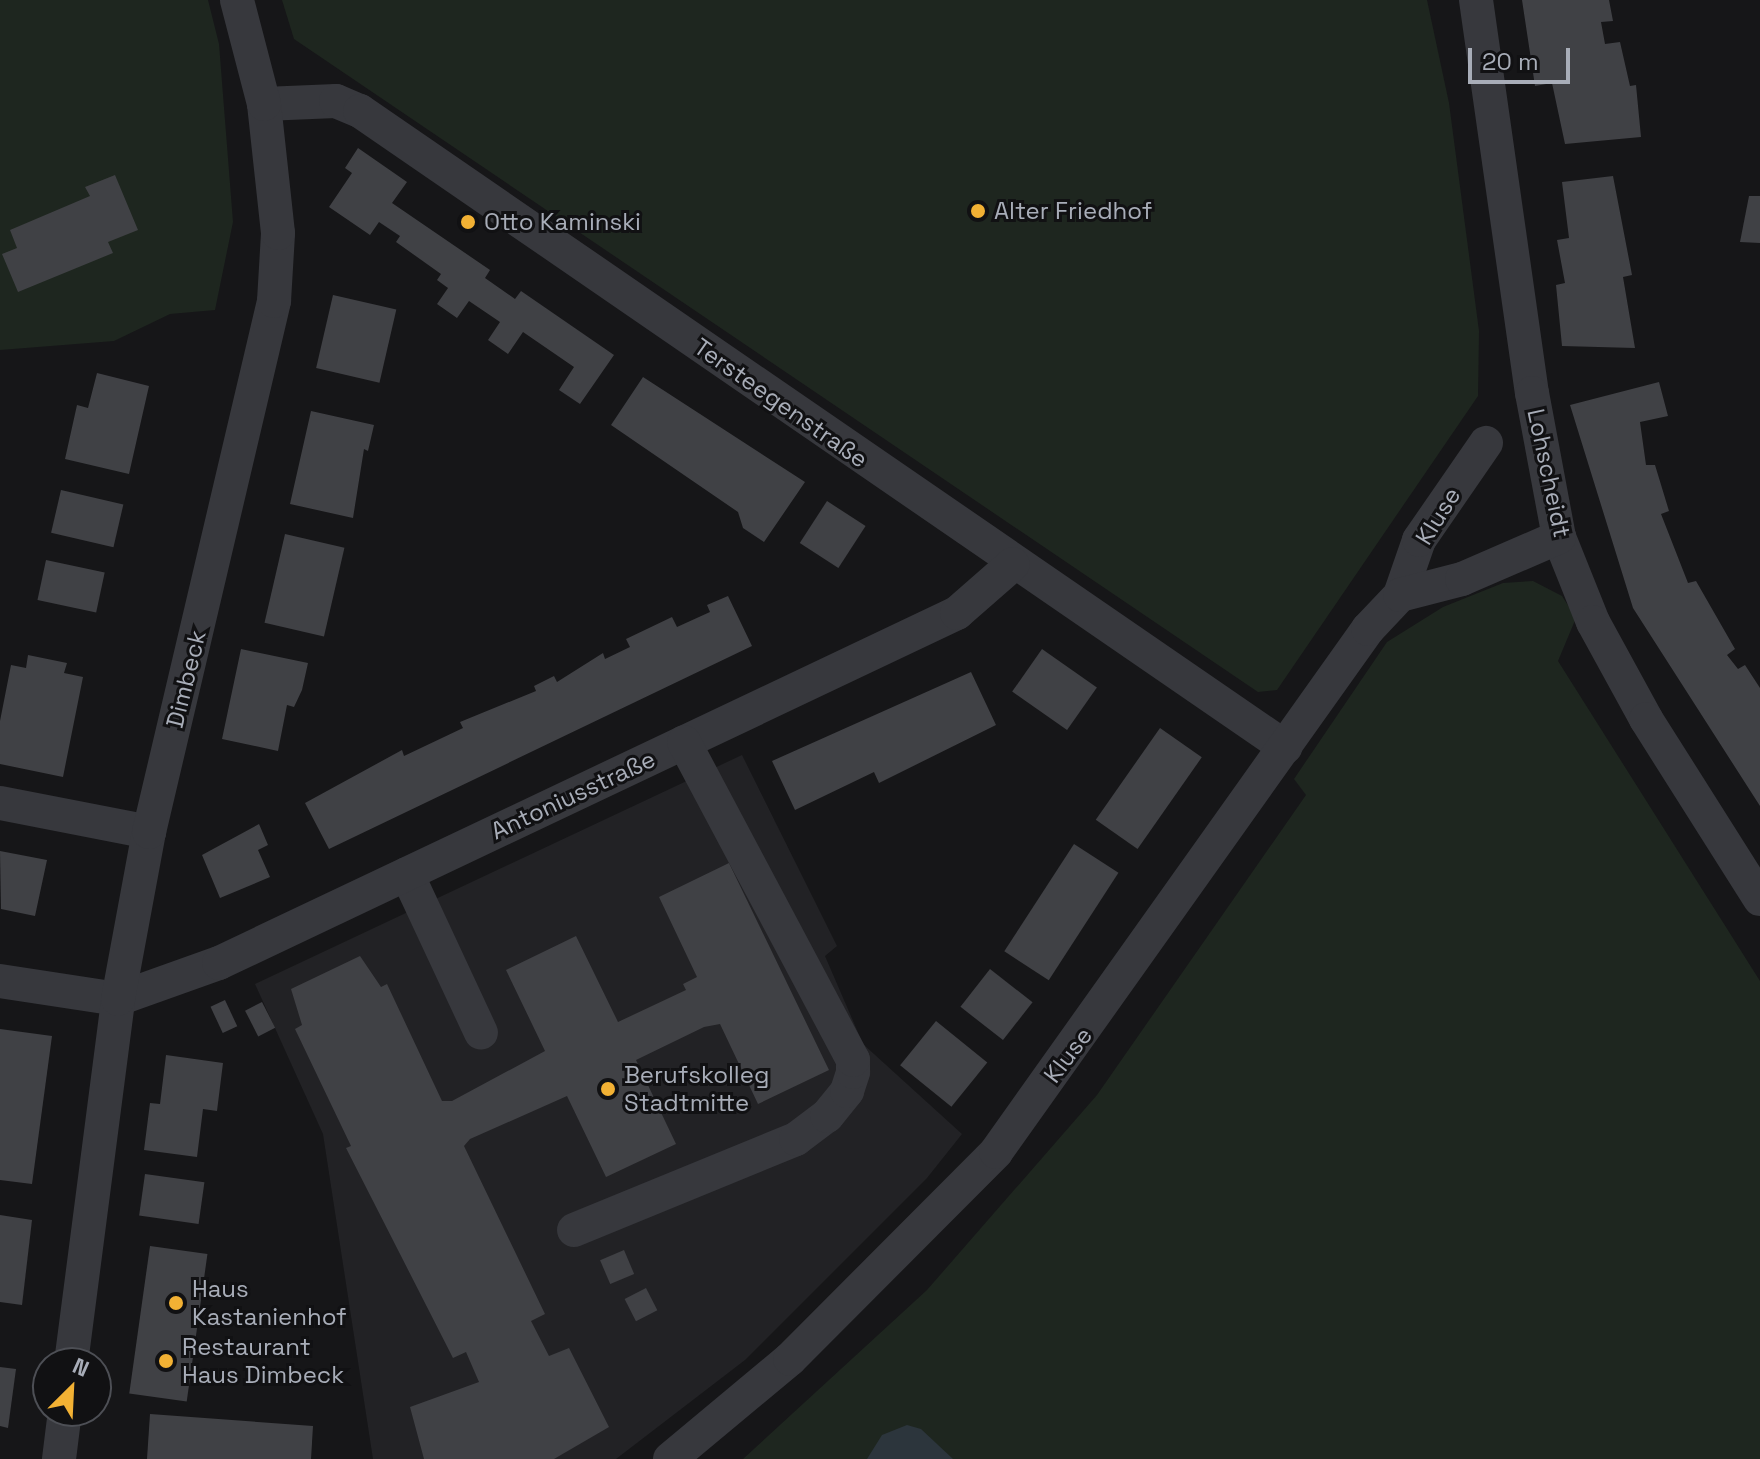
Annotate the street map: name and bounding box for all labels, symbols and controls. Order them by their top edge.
scale bar [1472,32,1574,82]
text: 20 m [1482,46,1539,77]
place label: Alter Friedhof [994,197,1152,225]
marker: Alter Friedhof [969,202,987,220]
place label: Otto Kaminski [484,208,641,236]
marker: Otto Kaminski [459,213,477,231]
street label: Tersteegenstraße [689,332,873,474]
street label: Lohscheidt [1521,406,1577,540]
street label: Kluse [1409,482,1467,550]
street label: Dimbeck [160,627,212,731]
street label: Antoniusstraße [486,744,660,846]
street label: Kluse [1038,1022,1098,1088]
place label: Berufskolleg Stadtmitte [624,1061,769,1117]
marker: Berufskolleg Stadtmitte [599,1080,617,1098]
place label: Haus Kastanienhof [192,1275,347,1331]
marker: Haus Kastanienhof [167,1294,185,1312]
place label: Restaurant Haus Dimbeck [182,1333,344,1389]
north arrow [32,1347,112,1427]
text: N [69,1351,93,1383]
marker: Restaurant Haus Dimbeck [157,1352,175,1370]

